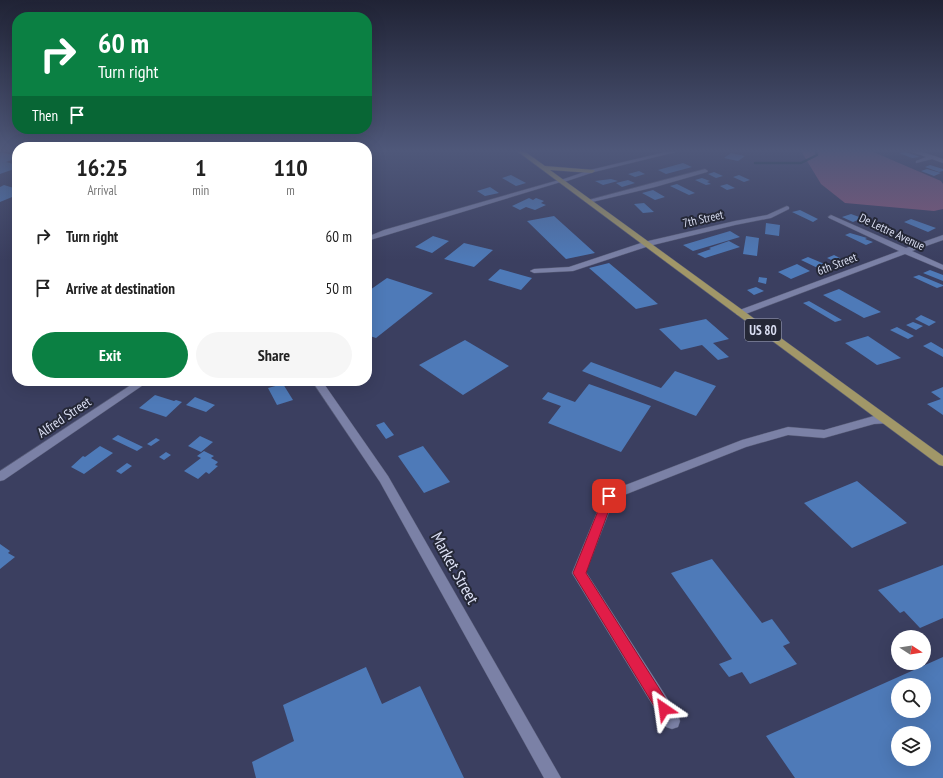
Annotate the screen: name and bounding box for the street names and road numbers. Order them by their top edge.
street label: 7th Street [681,206,725,230]
street label: De Lettre Avenue [857,210,927,253]
street label: 6th Street [815,249,859,278]
road number: US 80 [745,319,781,341]
street label: Alfred Street [34,392,94,442]
street label: Market Street [426,528,484,608]

